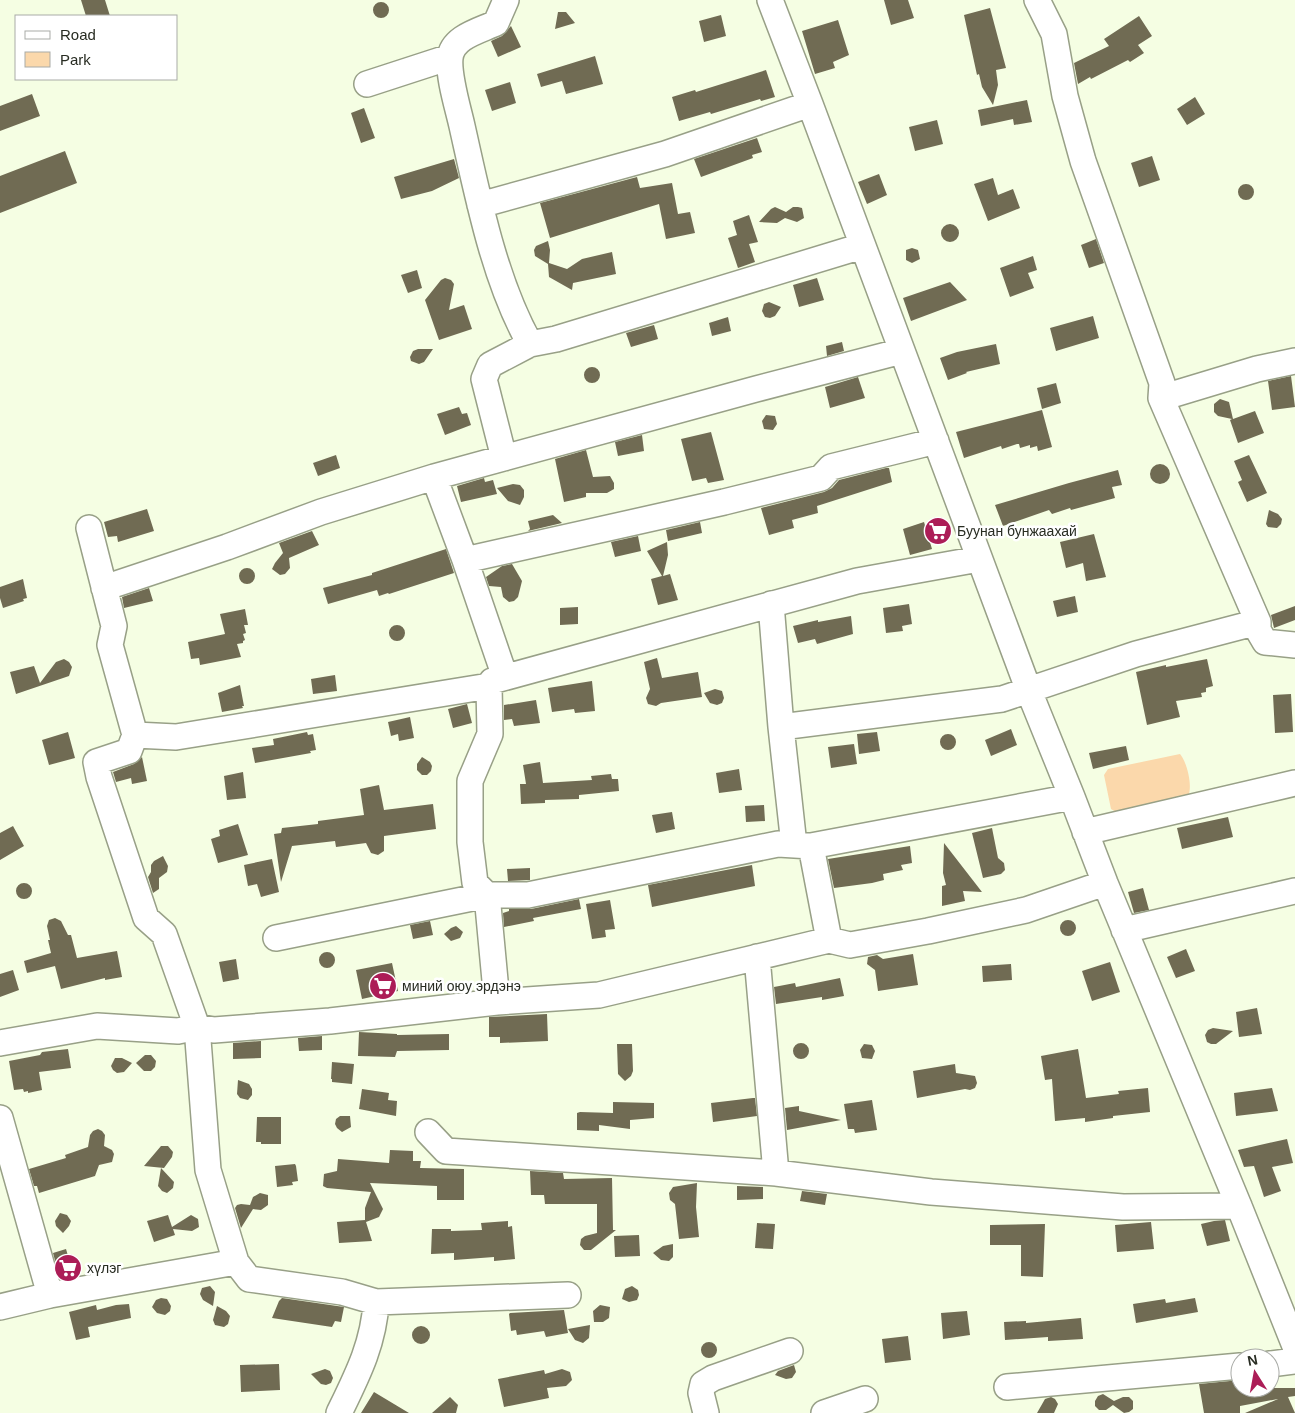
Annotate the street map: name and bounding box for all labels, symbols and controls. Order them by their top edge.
legend [15,15,178,80]
text: Road [60,26,96,43]
text: Park [60,51,91,68]
supermarket icon: Буунан бунжаахай [923,516,953,546]
place label: Буунан бунжаахай [957,523,1077,539]
supermarket icon: миний оюу эрдэнэ [368,971,398,1001]
place label: миний оюу эрдэнэ [402,978,521,994]
supermarket icon: хүлэг [53,1253,83,1283]
place label: хүлэг [87,1260,121,1276]
north arrow [1230,1348,1280,1398]
text: N [1246,1351,1259,1369]

